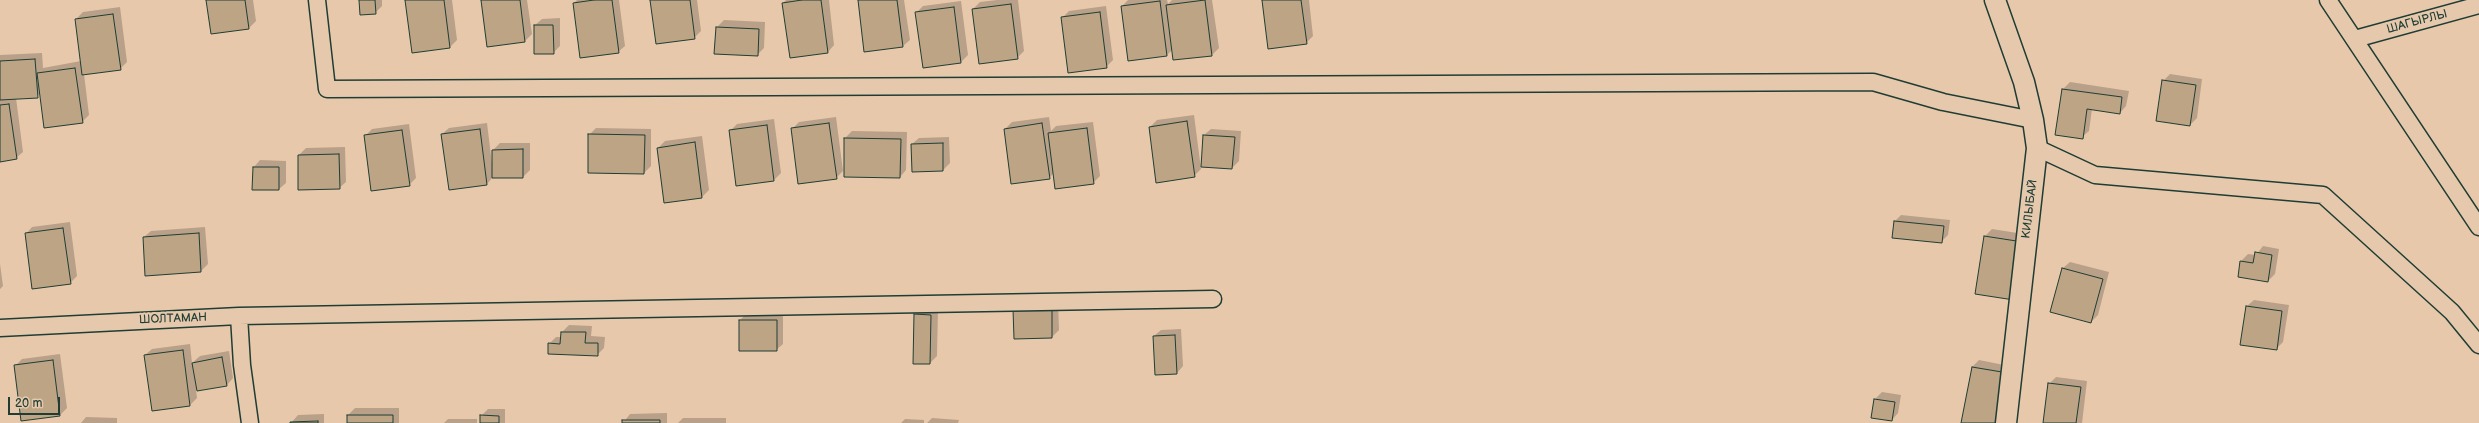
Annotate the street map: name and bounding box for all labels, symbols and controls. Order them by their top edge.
street label: ШАГЫРЛЫ [2385,7,2449,37]
street label: КИЛЫБАЙ [2019,179,2041,239]
street label: ШОЛТАМАН [139,311,207,327]
scale bar [10,389,62,415]
text: 20 m [15,396,42,411]

